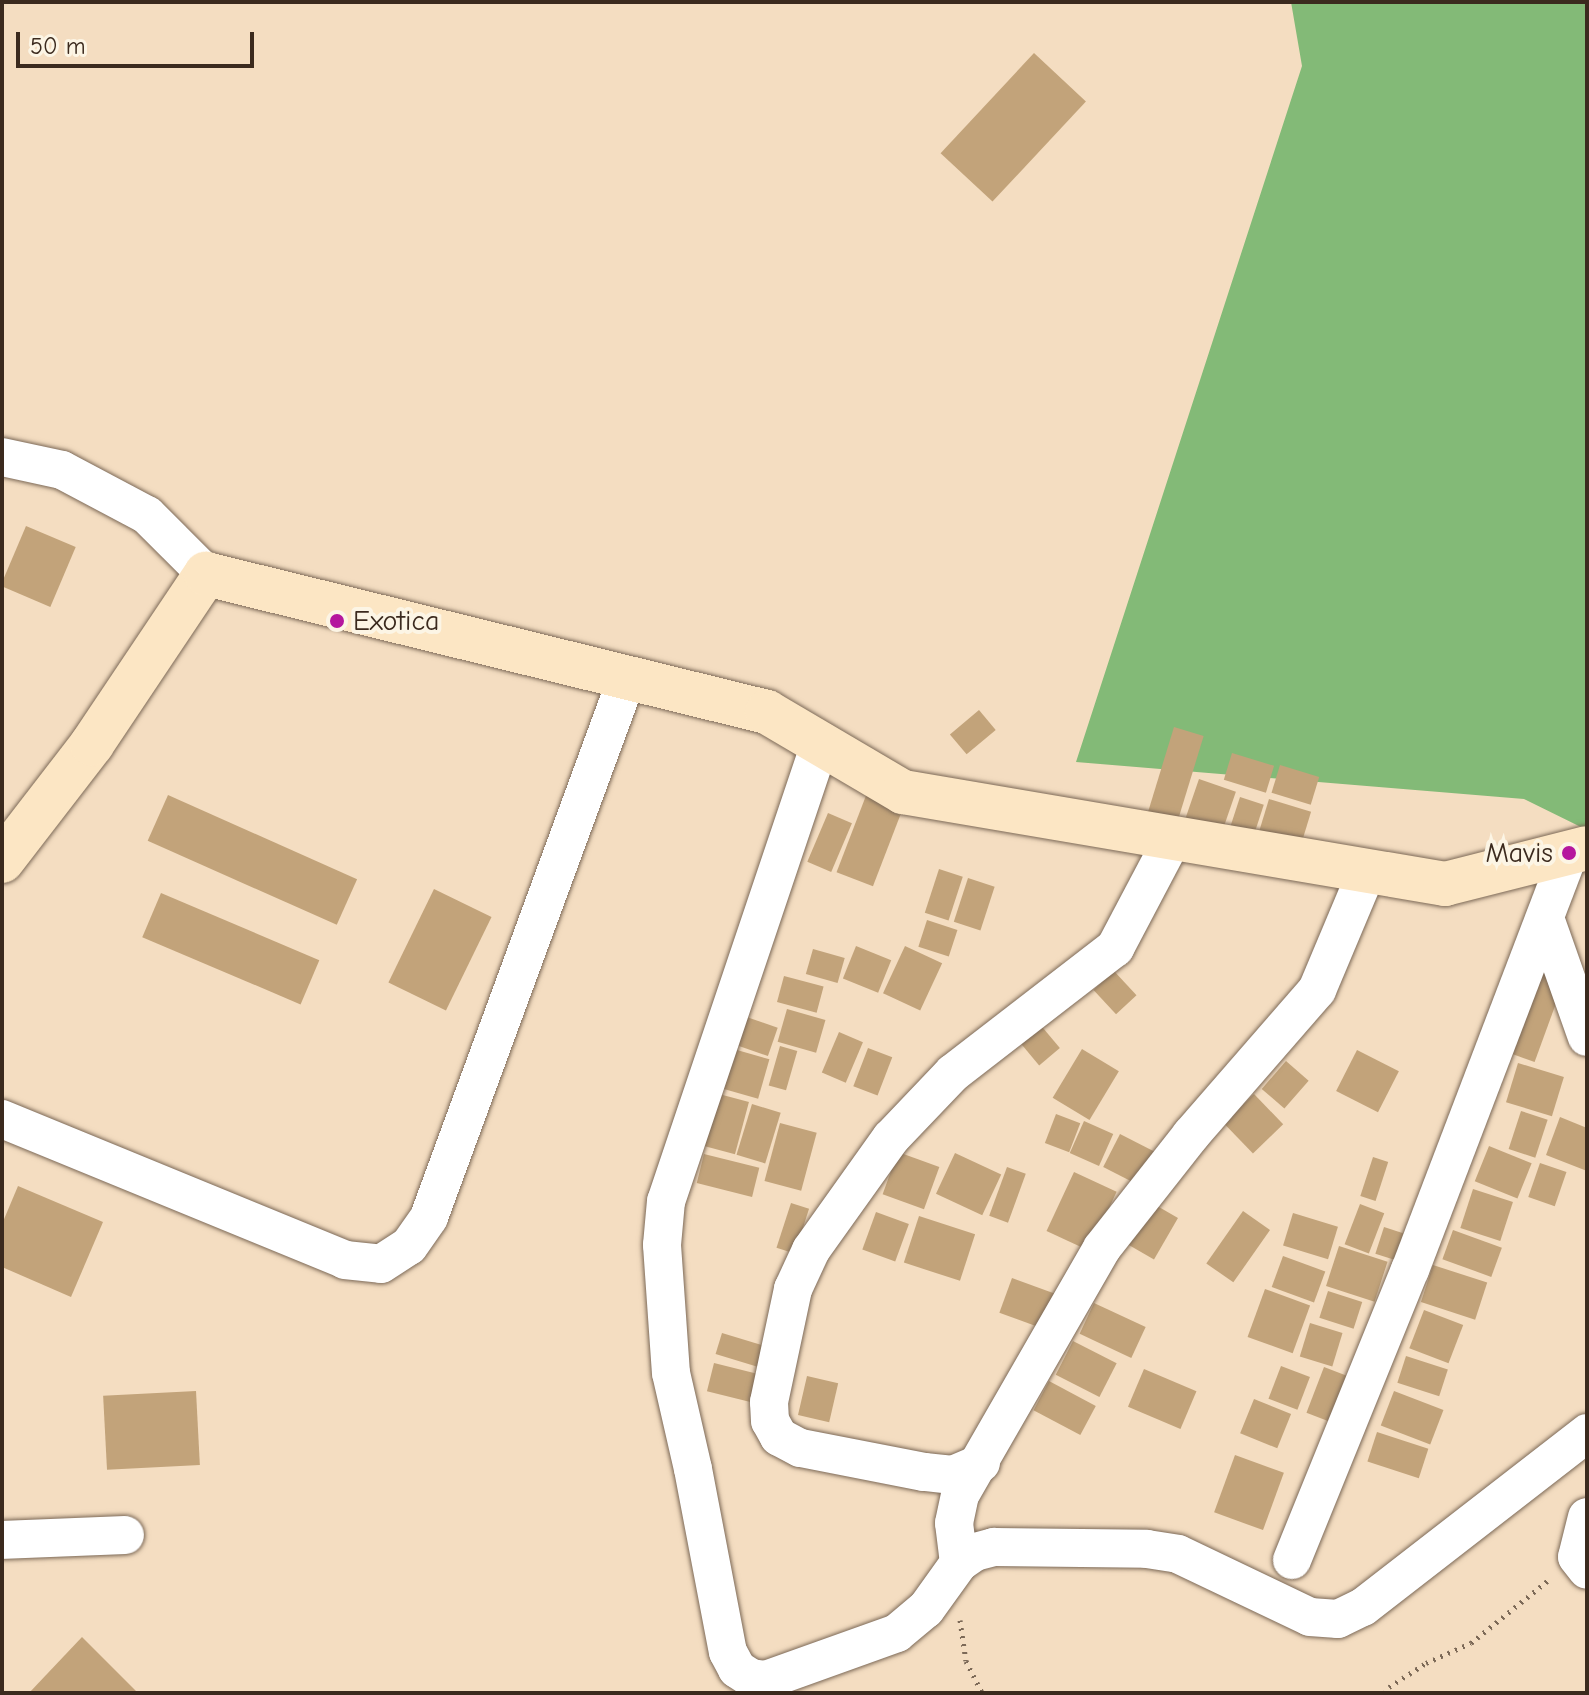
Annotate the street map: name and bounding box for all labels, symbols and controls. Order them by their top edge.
scale bar [20,16,258,66]
text: 50 m [30,32,86,60]
place label: Exotica [353,604,439,638]
marker: Exotica [328,612,346,630]
place label: Mavis [1485,836,1553,870]
marker: Mavis [1560,844,1578,862]

